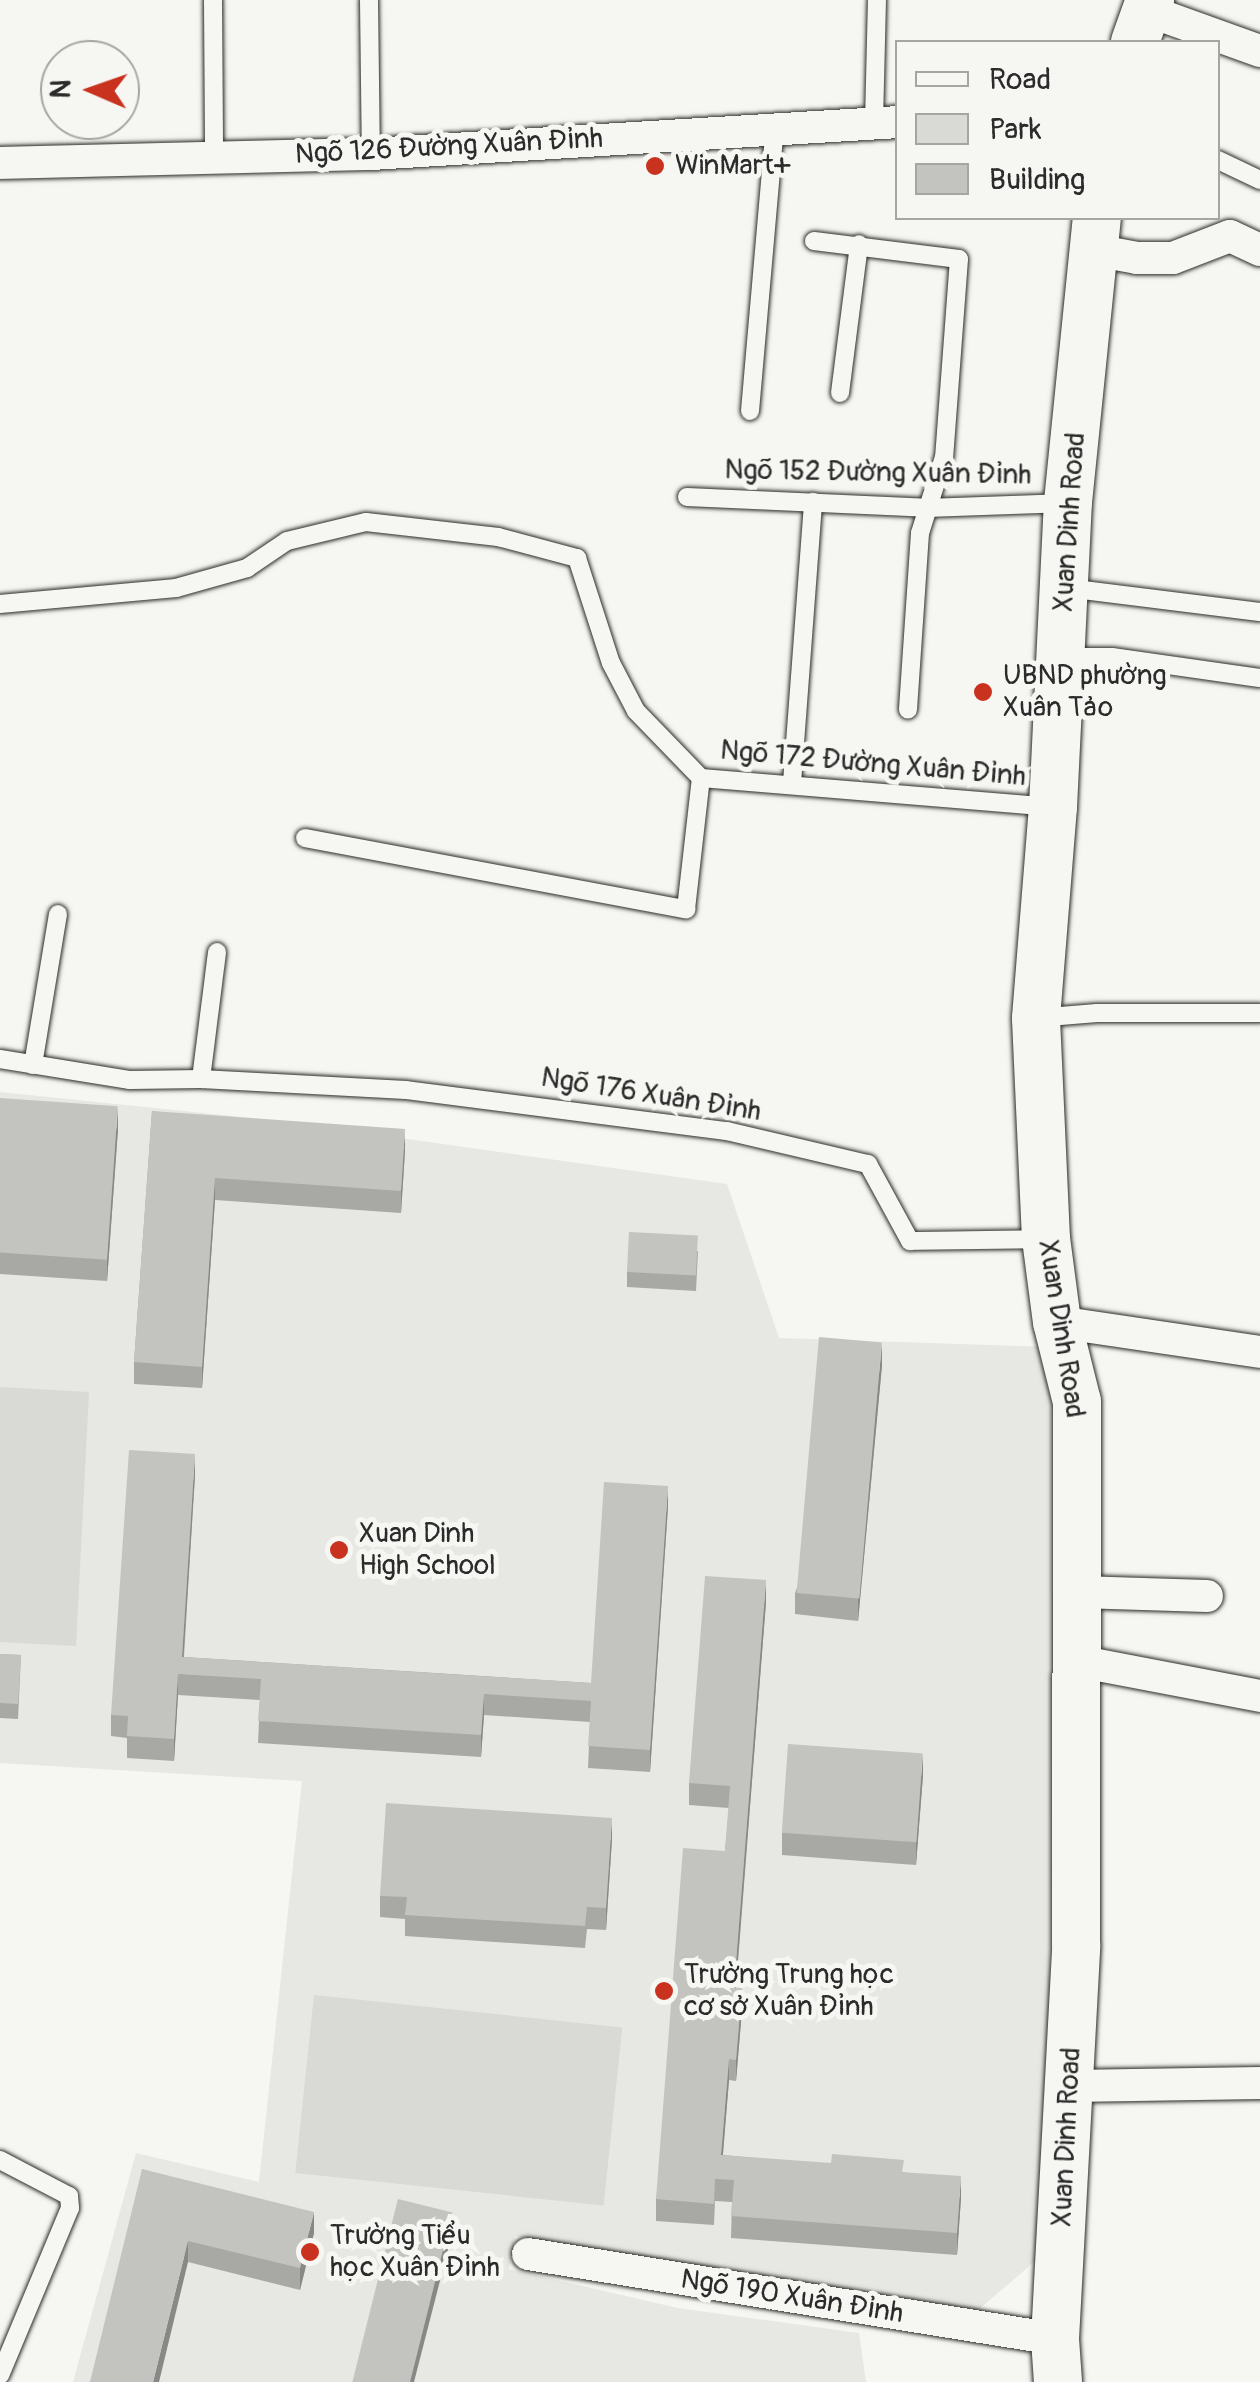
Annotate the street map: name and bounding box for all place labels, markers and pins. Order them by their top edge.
place label: WinMart+ [675,149,790,183]
marker: WinMart+ [644,155,666,177]
place label: UBND phường Xuân Tảo [1003,659,1167,725]
marker: UBND phường Xuân Tảo [972,681,994,703]
place label: Xuan Dinh High School [359,1517,496,1583]
marker: Xuan Dinh High School [328,1539,350,1561]
place label: Trường Trung học cơ sở Xuân Đỉnh [684,1958,894,2024]
marker: Trường Trung học cơ sở Xuân Đỉnh [653,1980,675,2002]
place label: Trường Tiểu học Xuân Đỉnh [330,2219,500,2285]
marker: Trường Tiểu học Xuân Đỉnh [299,2241,321,2263]

